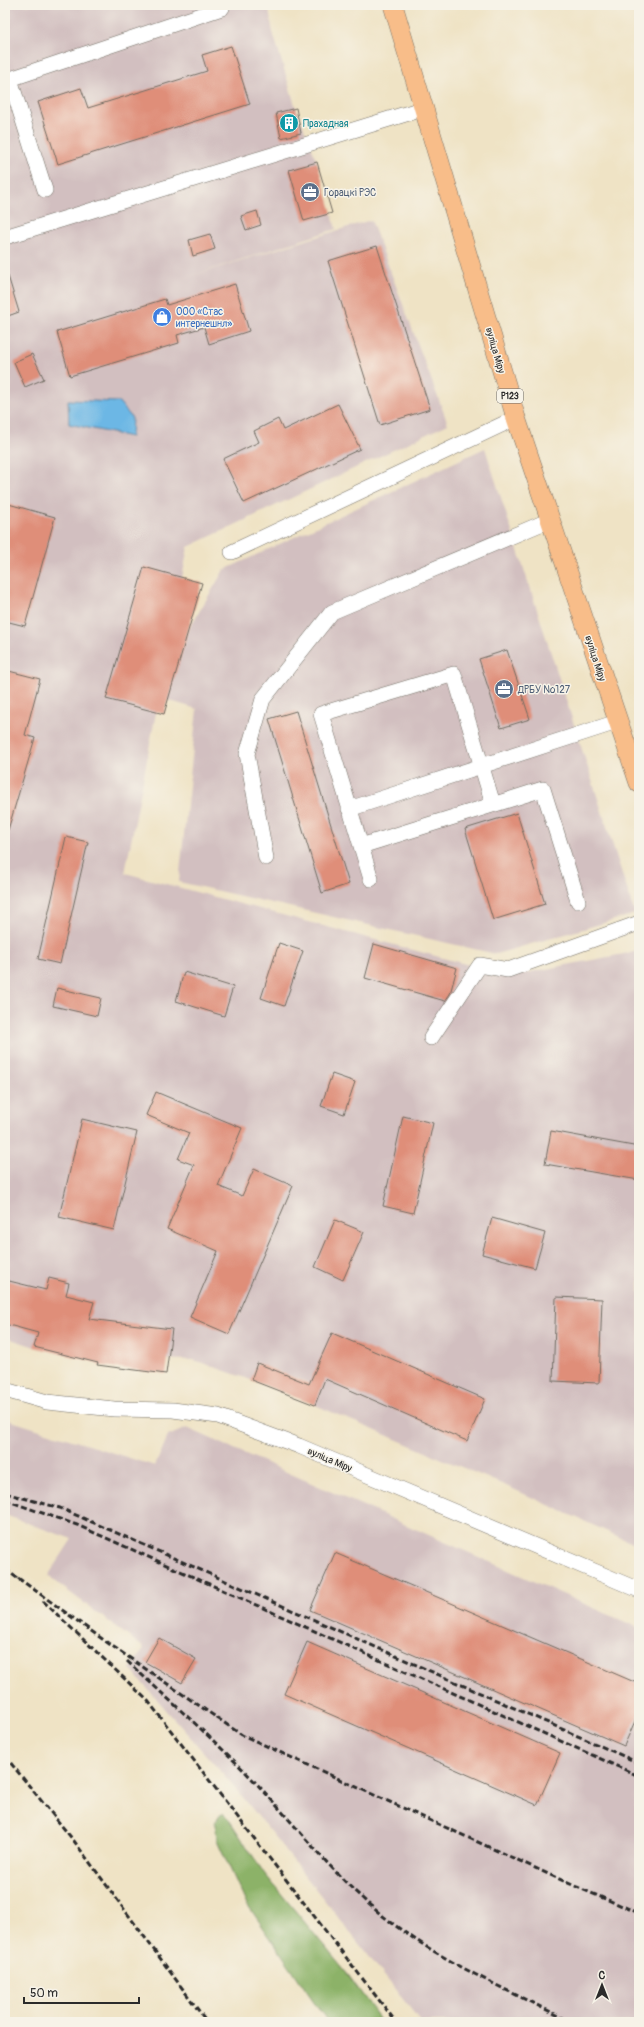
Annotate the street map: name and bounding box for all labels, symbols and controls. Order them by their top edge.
building icon: Прахадная [278,112,300,134]
place label: Прахадная [303,118,349,130]
office icon: Горацкі РЭС [299,181,321,203]
place label: Горацкі РЭС [324,187,376,199]
shop icon: ООО «Стас интернешнл» [151,306,173,328]
place label: ООО «Стас интернешнл» [176,306,232,330]
street label: вуліца Міру [483,326,508,375]
road number: Р123 [497,389,523,403]
street label: вуліца Міру [582,634,608,683]
office icon: ДРБУ №127 [493,678,515,700]
place label: ДРБУ №127 [517,684,571,696]
street label: вуліца Міру [305,1445,354,1475]
north arrow [582,1965,622,2005]
text: С [599,1969,606,1982]
scale bar [24,1979,139,2005]
text: 50 m [30,1986,58,2001]

